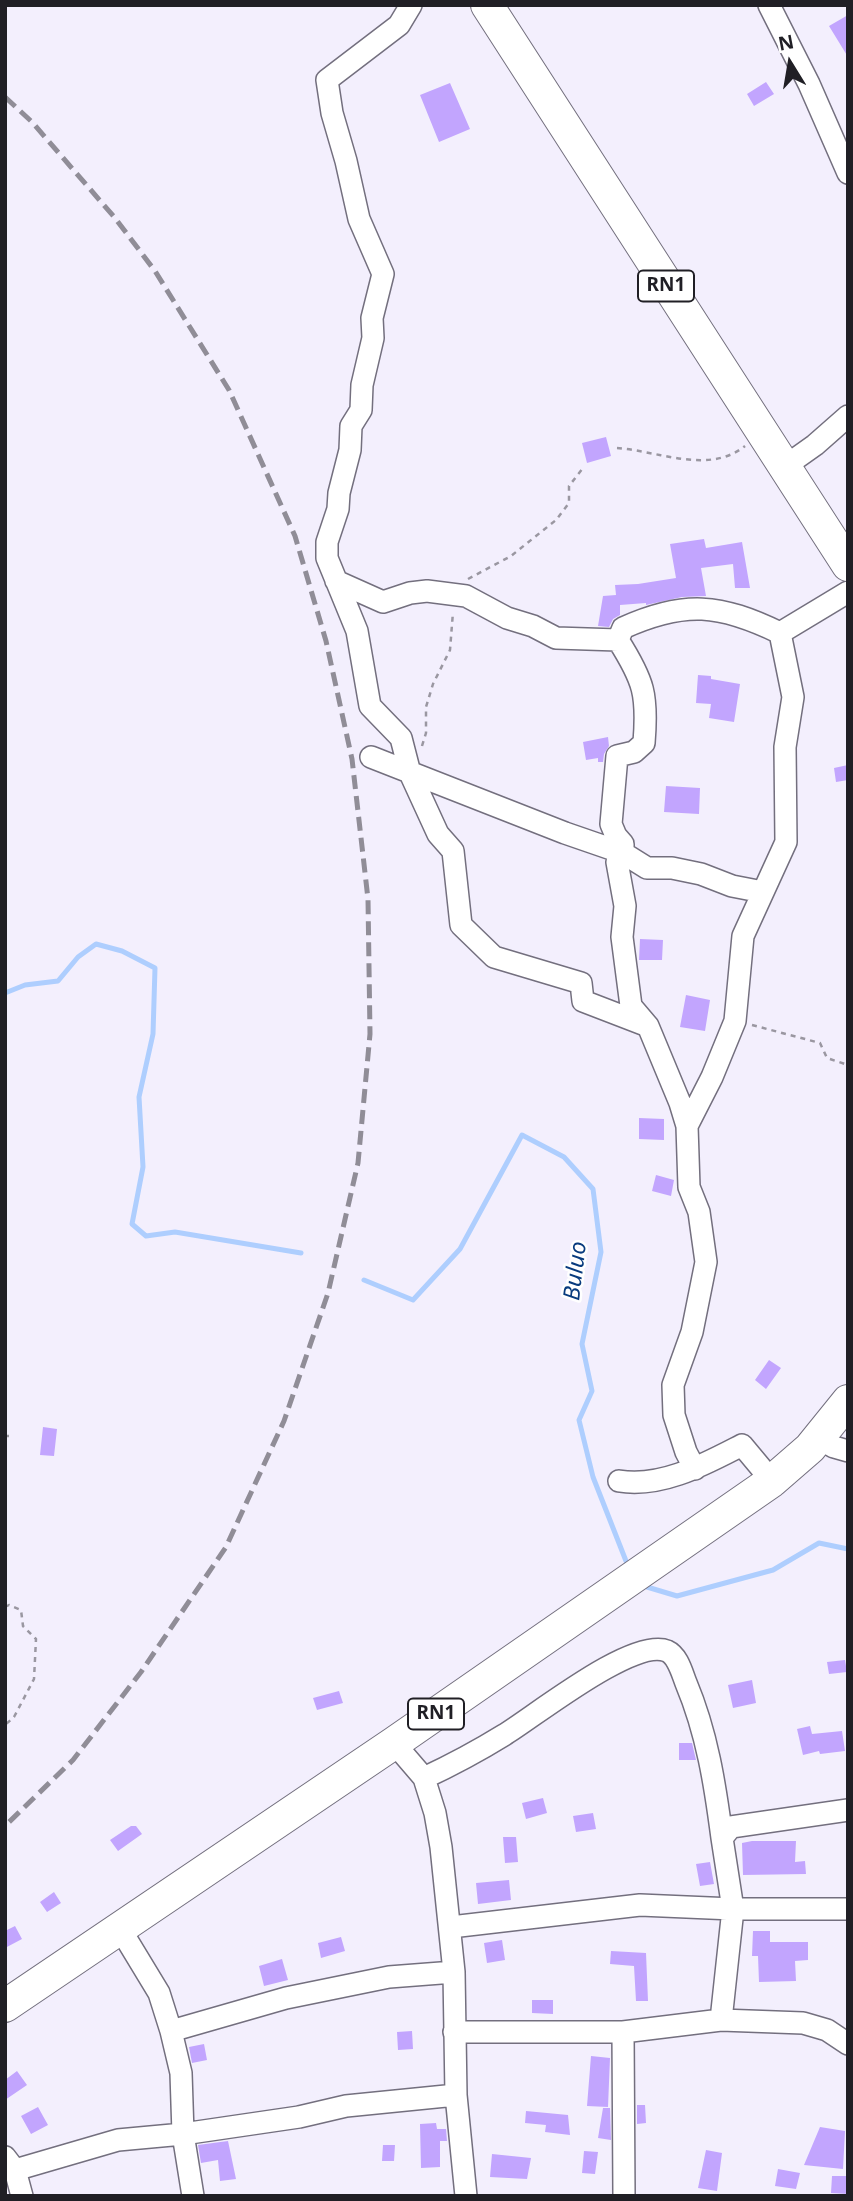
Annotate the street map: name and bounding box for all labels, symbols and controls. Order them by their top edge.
north arrow [755,28,825,98]
text: N [776,28,796,57]
road number: RN1 [638,270,694,302]
water label: Buluo [559,1240,593,1302]
road number: RN1 [408,1698,464,1730]

